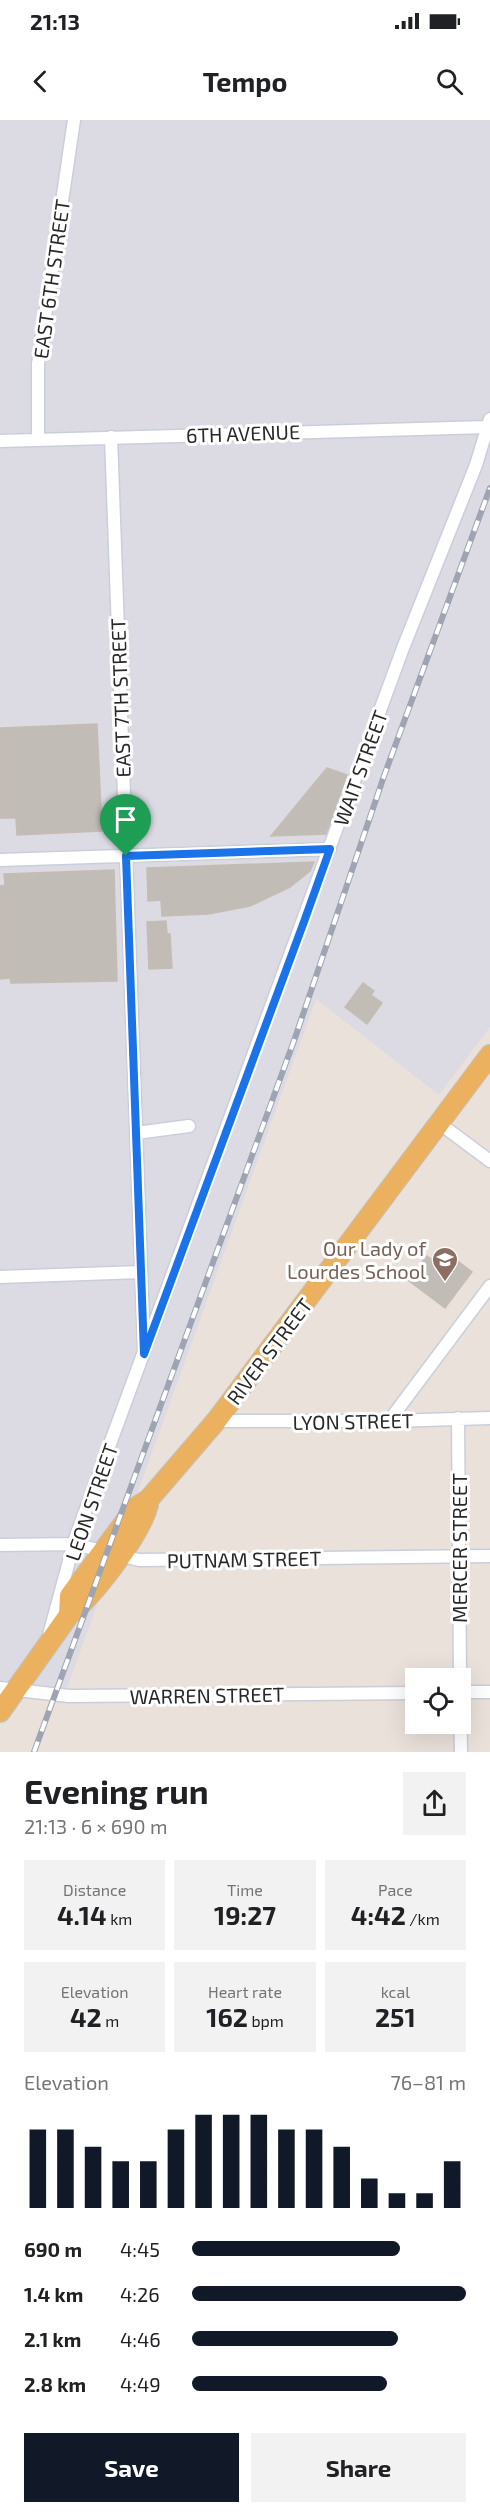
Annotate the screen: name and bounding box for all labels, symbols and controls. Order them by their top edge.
text: 21:13 [30,8,80,34]
icon: back [24,65,57,98]
text: Tempo [203,65,287,97]
icon: search [433,65,466,98]
street label: EAST 6TH STREET [28,197,74,360]
street label: 6TH AVENUE [186,419,300,447]
street label: EAST 7TH STREET [105,618,135,778]
street label: WAIT STREET [328,707,392,829]
pin [100,794,151,856]
icon: arrive [109,803,142,836]
place label: Our Lady of Lourdes School [287,1236,426,1283]
school or university icon: Our Lady of Lourdes School [430,1245,460,1283]
street label: RIVER STREET [221,1293,317,1409]
street label: LYON STREET [292,1408,414,1434]
street label: LEON STREET [60,1440,122,1564]
street label: MERCER STREET [447,1473,471,1623]
street label: PUTNAM STREET [167,1546,322,1572]
map controls [405,1668,471,1734]
button: locate [405,1668,471,1734]
street label: WARREN STREET [129,1682,285,1708]
text: Evening run [24,1771,209,1811]
button: share [403,1772,466,1835]
text: 21:13 · 6 × 690 m [24,1814,168,1838]
text: Distance [63,1880,126,1899]
text: Time [227,1880,263,1899]
text: Pace [378,1880,413,1899]
text: 4.14 [57,1899,107,1930]
text: 19:27 [214,1899,276,1930]
text: 4:42 [351,1899,406,1930]
text: km [107,1909,132,1928]
text: /km [406,1909,440,1928]
text: Elevation [61,1982,129,2001]
text: Heart rate [208,1982,282,2001]
text: kcal [381,1982,410,2001]
text: 42 [70,2001,102,2032]
text: 162 [206,2001,248,2032]
text: 251 [375,2001,416,2032]
text: m [102,2011,119,2030]
text: bpm [248,2011,284,2030]
text: Elevation [24,2070,109,2094]
text: 76–81 m [390,2070,466,2094]
text: 690 m [24,2237,82,2261]
text: 4:45 [120,2237,160,2261]
text: 1.4 km [24,2282,83,2306]
text: 4:26 [120,2282,160,2306]
text: 2.1 km [24,2327,81,2351]
text: 4:46 [120,2327,161,2351]
text: 2.8 km [24,2372,86,2396]
text: 4:49 [120,2372,161,2396]
button: Save [24,2433,239,2502]
button: Share [251,2433,466,2502]

